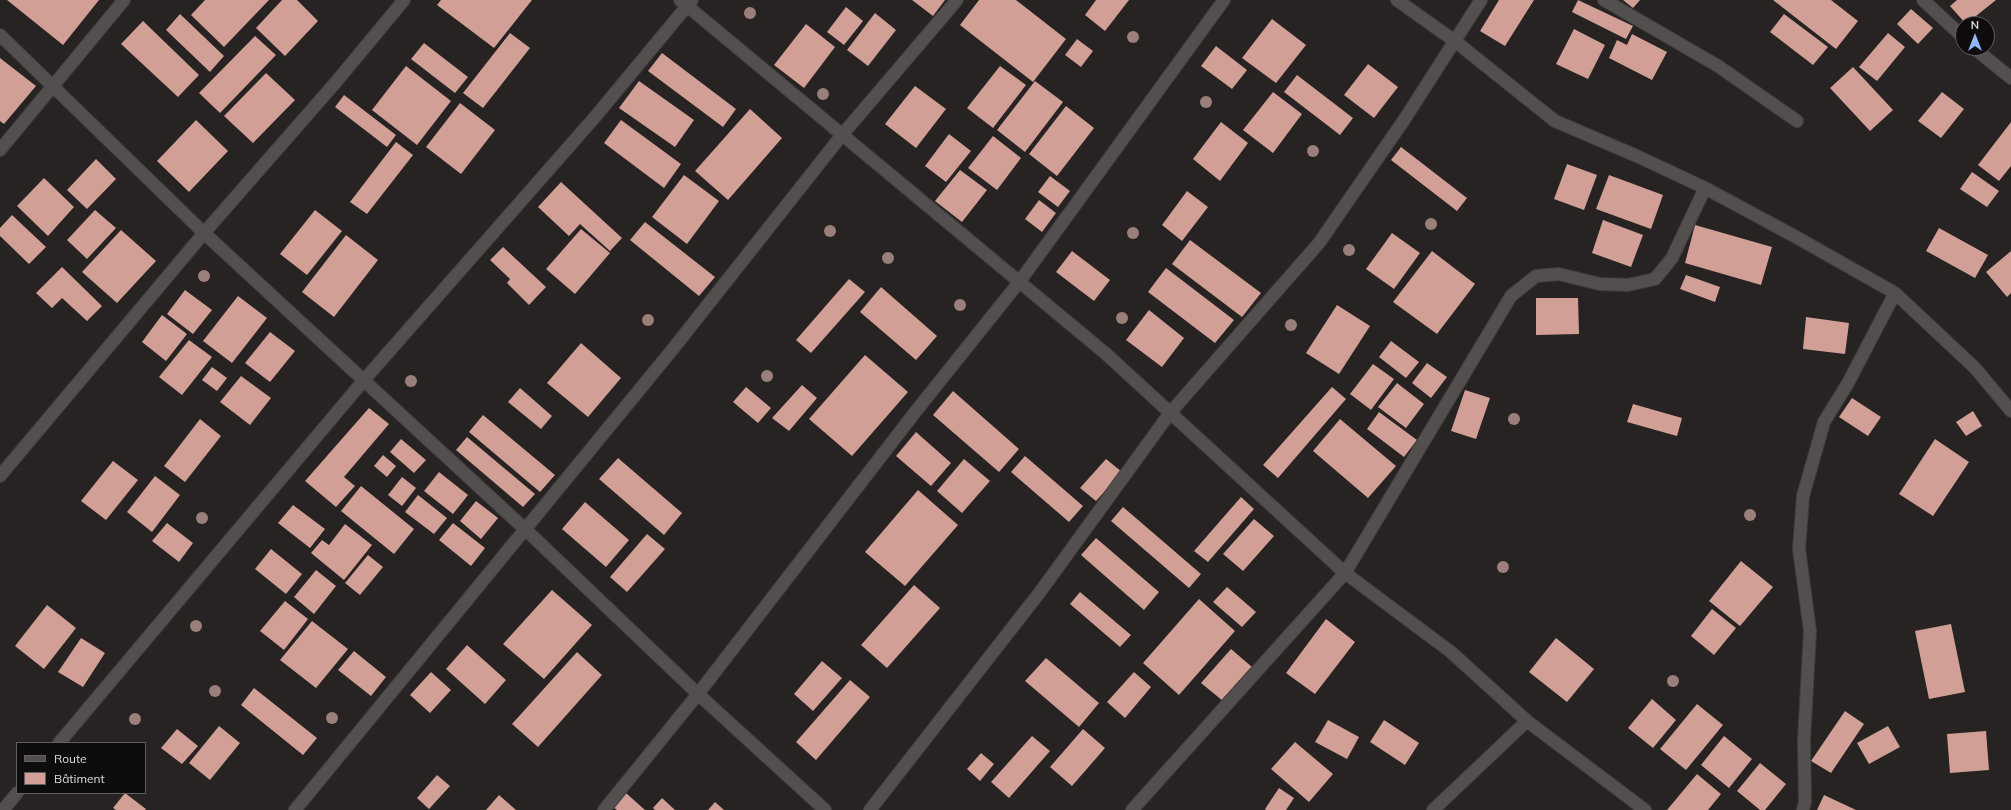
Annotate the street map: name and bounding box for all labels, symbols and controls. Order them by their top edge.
north arrow [1955,16,1995,56]
text: N [1971,18,1979,32]
legend [16,742,146,794]
text: Route [54,751,87,766]
text: Bâtiment [54,771,105,786]

